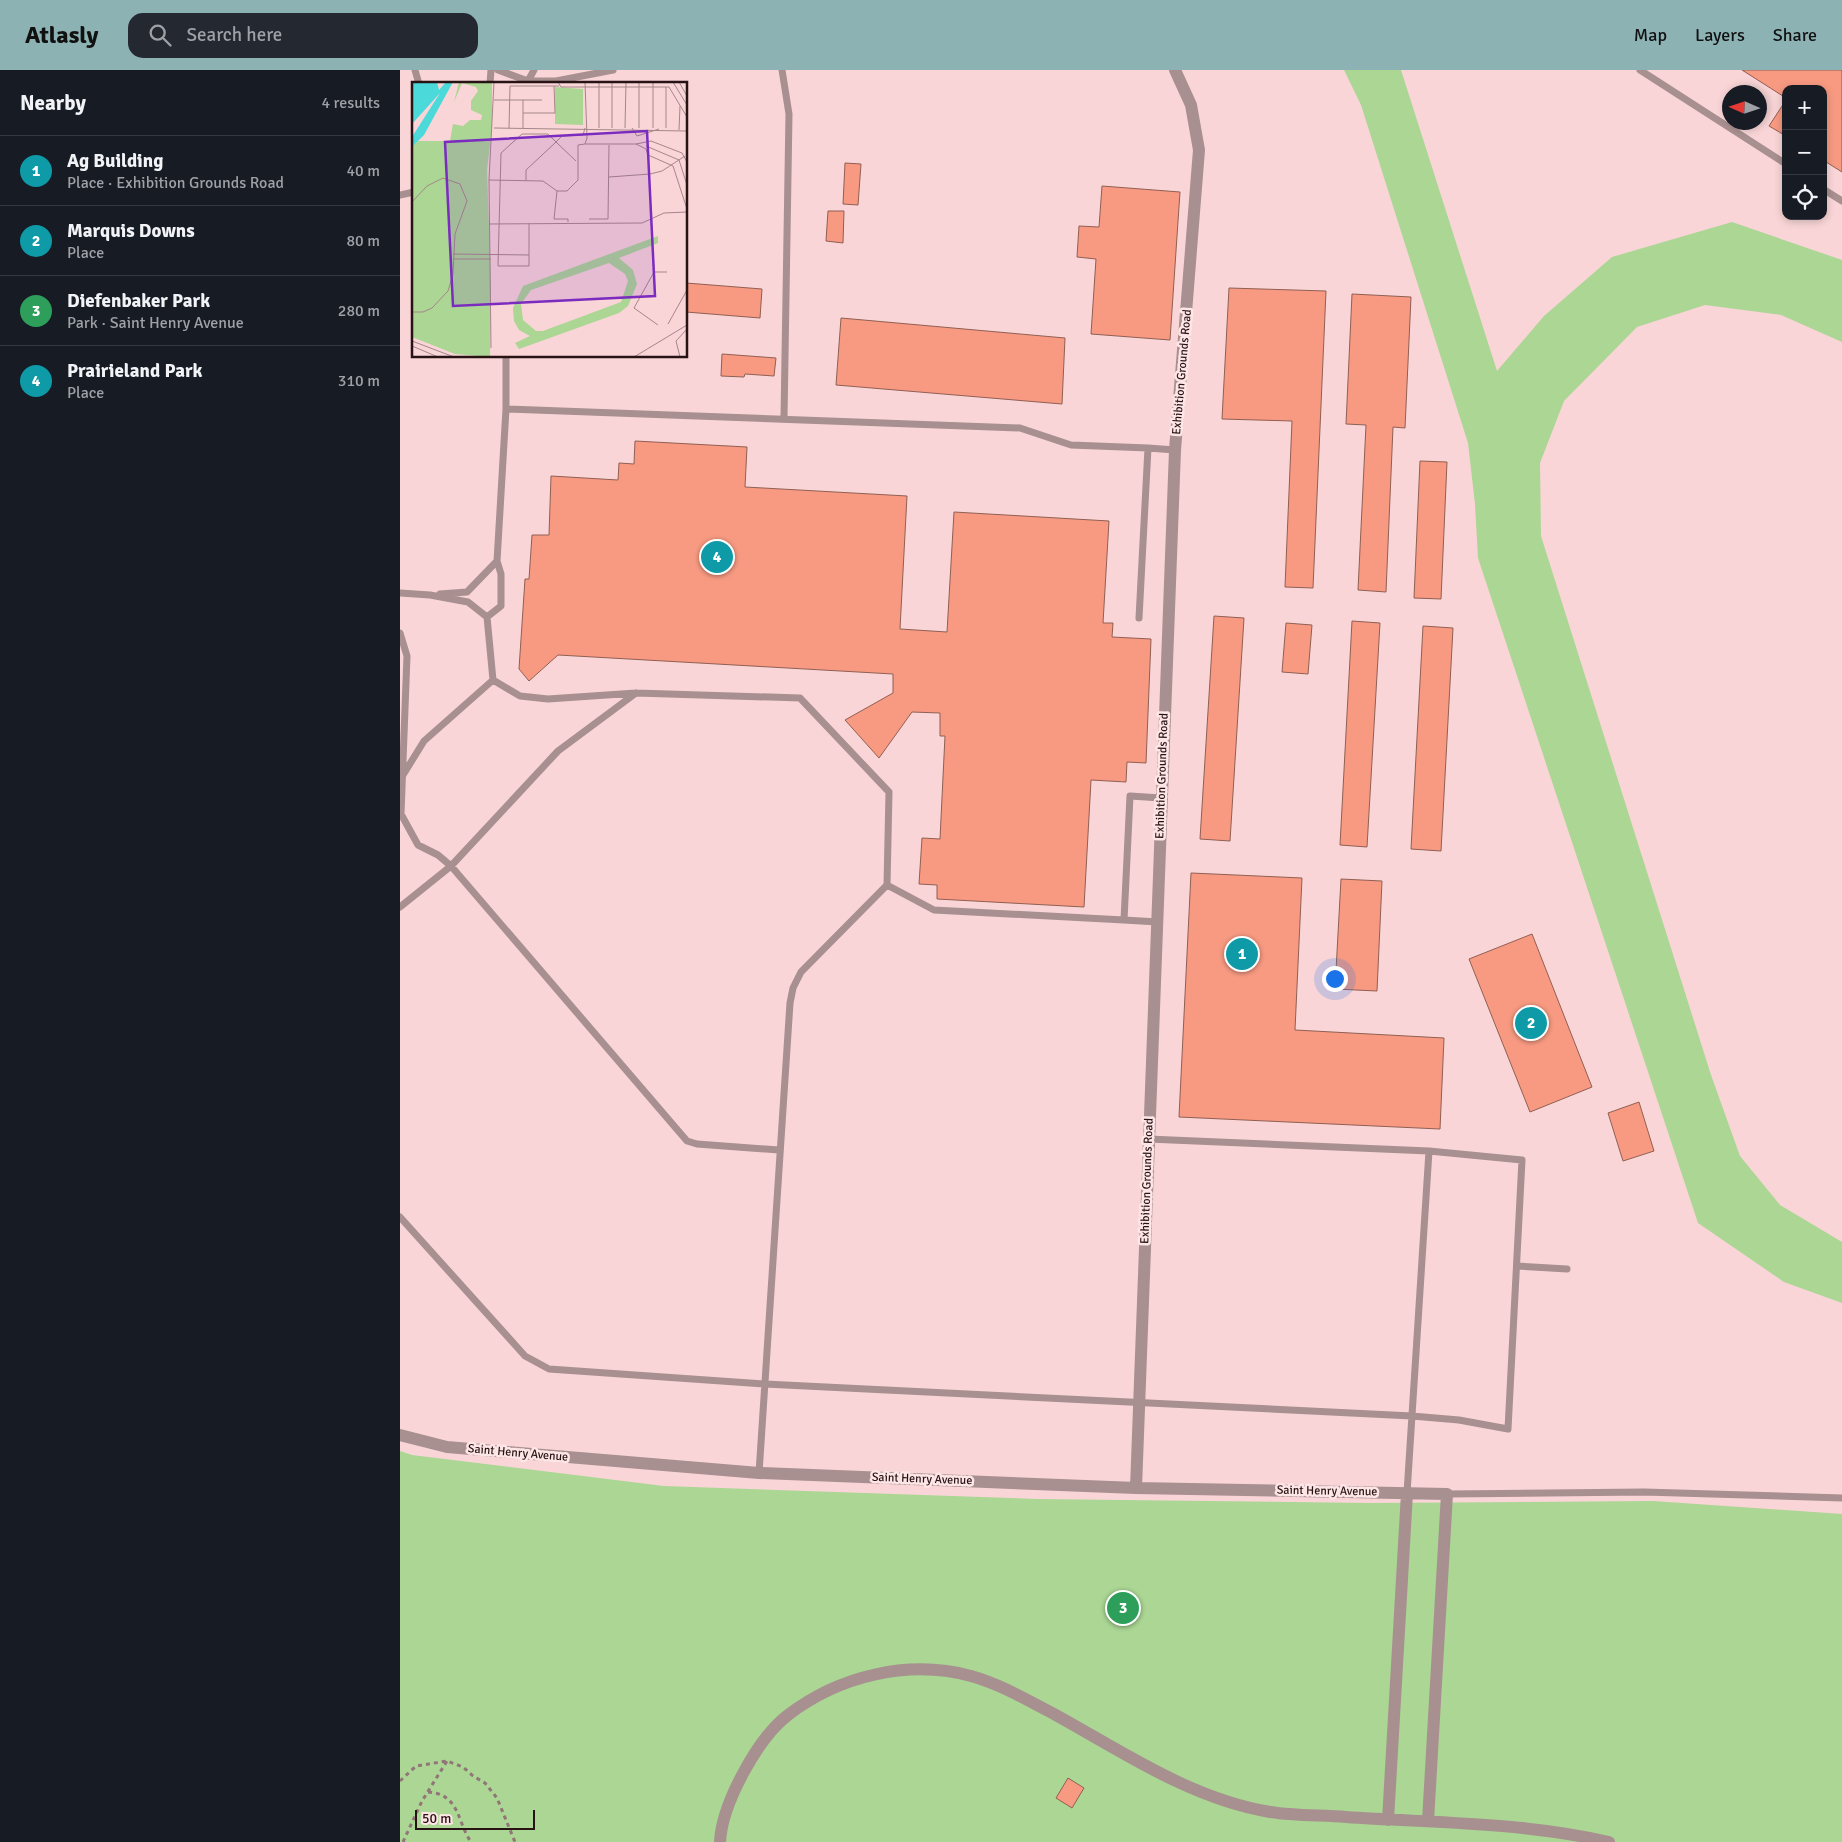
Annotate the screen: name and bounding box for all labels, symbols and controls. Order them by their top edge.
search box [128,13,478,58]
text: Atlasly [25,20,98,50]
icon: search [146,21,174,49]
text: Search here [186,23,282,47]
text: Map [1634,24,1667,46]
text: Layers [1695,24,1745,46]
text: Share [1773,24,1817,46]
inset map [412,82,688,358]
north arrow [1722,85,1767,130]
map controls [1782,85,1827,220]
button: + [1782,85,1827,130]
text: Nearby [20,90,86,116]
text: 4 results [321,93,380,113]
button: − [1782,130,1827,175]
text: Ag Building [67,149,163,173]
text: 1 [32,161,40,181]
text: 40 m [346,161,380,181]
text: Place · Exhibition Grounds Road [67,173,284,193]
button: locate [1782,175,1827,220]
text: Marquis Downs [67,219,195,243]
text: 2 [32,231,40,251]
text: 80 m [346,231,380,251]
text: Place [67,243,104,263]
text: Diefenbaker Park [67,289,210,313]
text: 3 [32,301,40,321]
text: 280 m [338,301,380,321]
street label: Exhibition Grounds Road [1169,309,1195,435]
text: Park · Saint Henry Avenue [67,313,244,333]
text: Prairieland Park [67,359,202,383]
text: 4 [32,371,40,391]
text: 310 m [338,371,380,391]
text: Place [67,383,104,403]
pin: 4 [701,538,733,576]
street label: Exhibition Grounds Road [1152,713,1172,839]
pin: 1 [1226,935,1258,973]
your location [1322,966,1348,992]
pin: 2 [1515,1004,1547,1042]
street label: Exhibition Grounds Road [1137,1118,1157,1244]
street label: Saint Henry Avenue [467,1441,569,1465]
street label: Saint Henry Avenue [871,1470,973,1488]
street label: Saint Henry Avenue [1277,1483,1377,1499]
pin: 3 [1107,1589,1139,1627]
scale bar [415,1807,535,1830]
text: 50 m [422,1810,451,1827]

